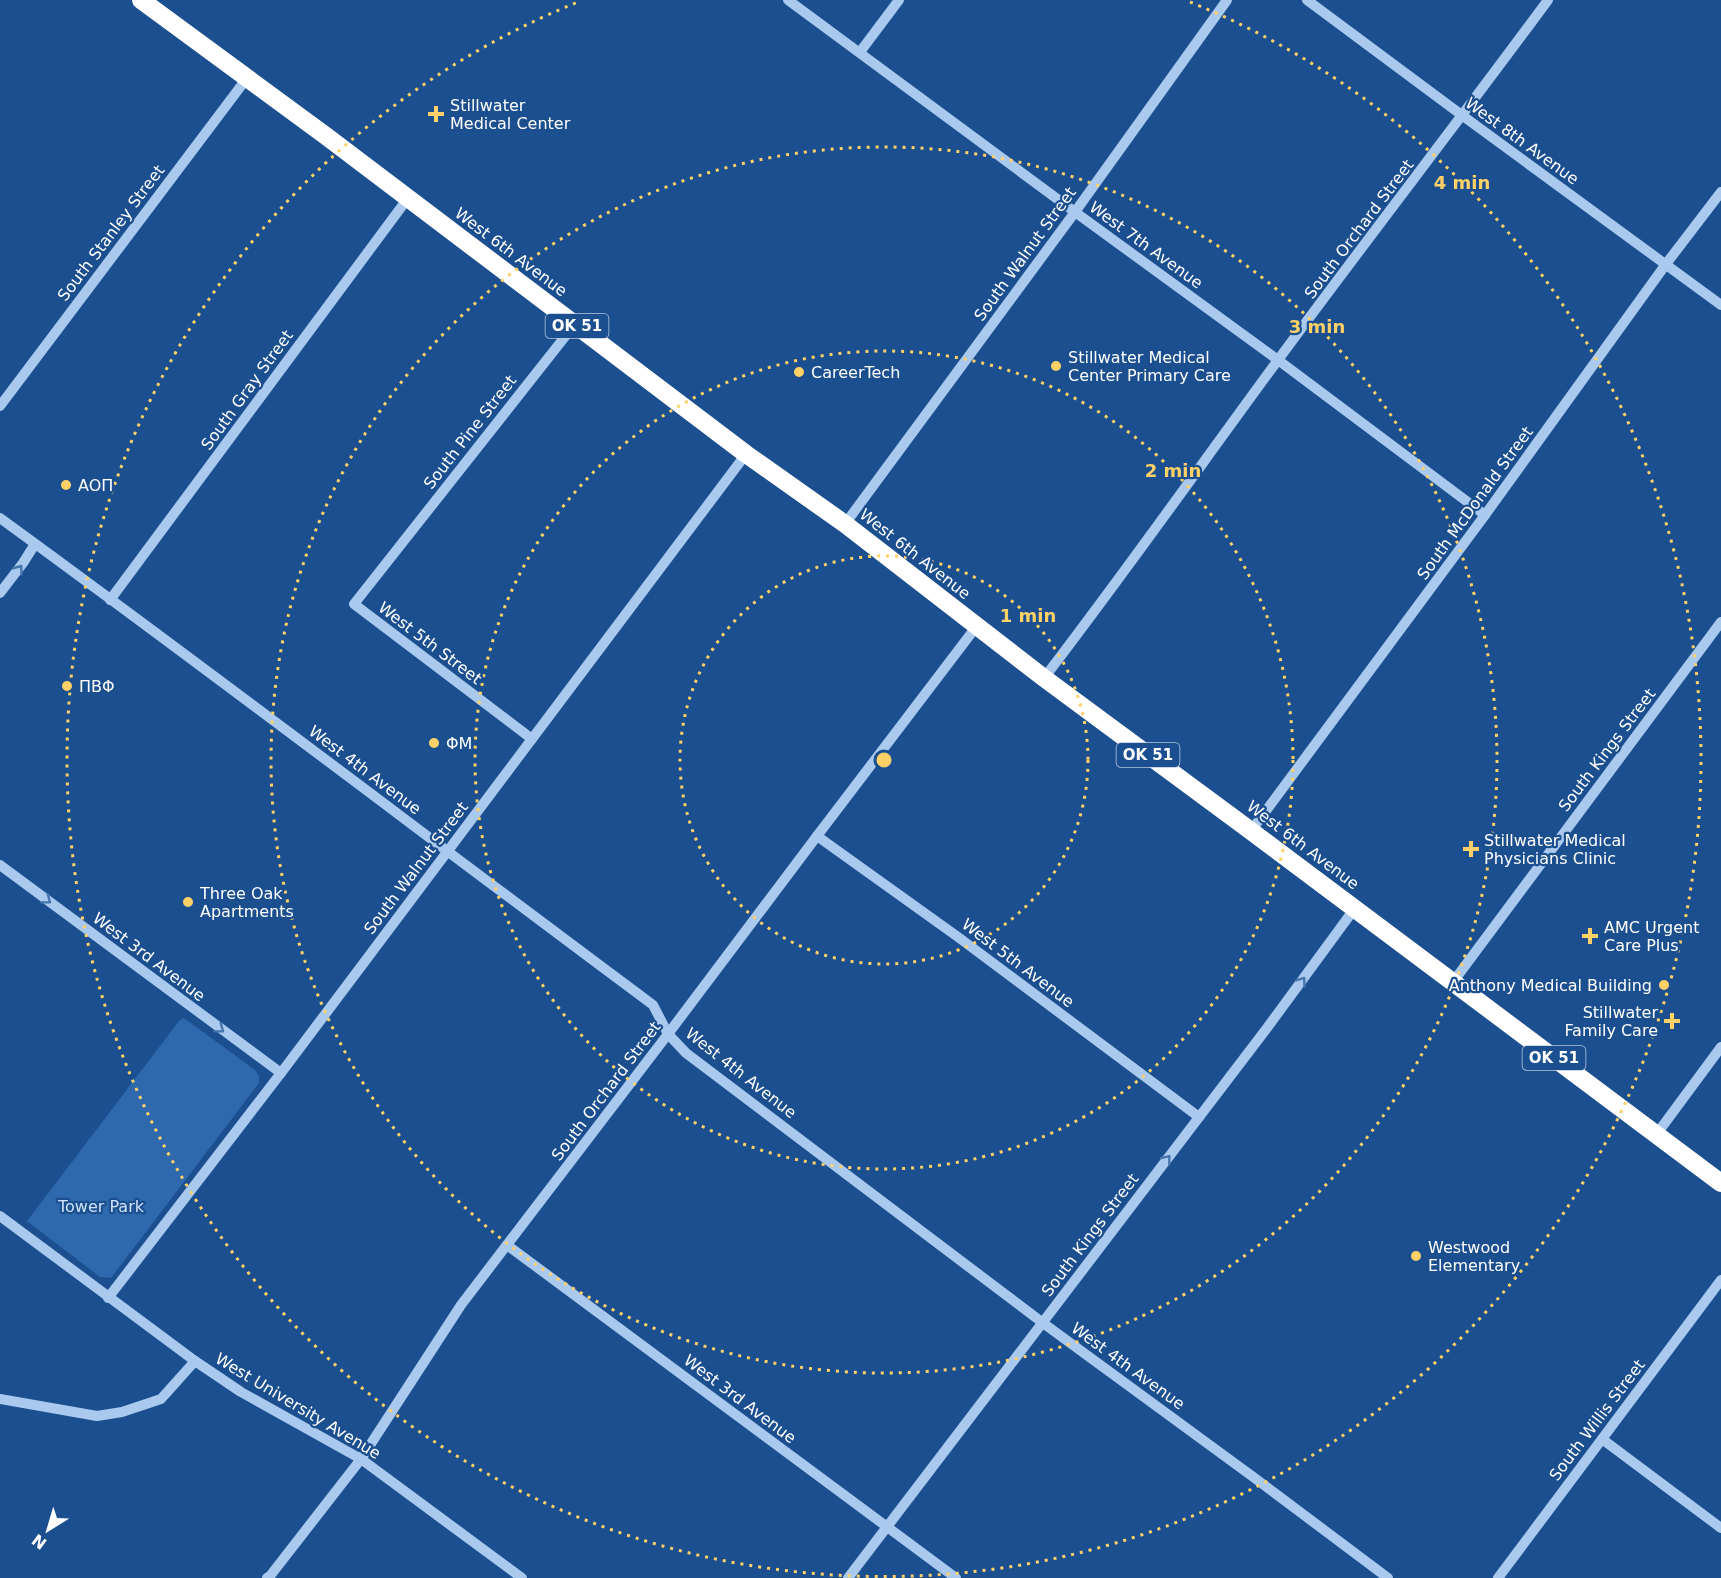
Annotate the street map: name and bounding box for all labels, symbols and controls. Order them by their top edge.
street label: West 8th Avenue [1462,93,1582,189]
place label: Stillwater Medical Center [450,96,571,133]
marker: Stillwater Medical Center [427,105,445,123]
street label: South Orchard Street [1300,156,1418,302]
street label: South Stanley Street [54,161,168,305]
text: 4 min [1434,172,1490,193]
street label: South Walnut Street [970,183,1080,325]
street label: West 7th Avenue [1086,197,1206,293]
street label: West 6th Avenue [451,204,571,300]
road number: OK 51 [546,314,608,338]
text: 3 min [1289,316,1345,337]
street label: South Gray Street [197,326,297,454]
place label: Stillwater Medical Center Primary Care [1068,348,1231,385]
marker: Stillwater Medical Center Primary Care [1049,359,1063,373]
place label: CareerTech [811,363,900,382]
marker: CareerTech [792,365,806,379]
street label: South Pine Street [420,371,520,493]
street label: South McDonald Street [1413,423,1537,583]
text: 2 min [1145,460,1201,481]
place label: AOΠ [78,476,113,495]
marker: AOΠ [59,478,73,492]
street label: West 6th Avenue [856,505,974,603]
one-way arrow [11,565,22,576]
street label: West 5th Street [374,598,486,688]
text: 1 min [1000,605,1056,626]
place label: ΠΒΦ [79,677,115,696]
marker: ΠΒΦ [60,679,74,693]
street label: South Kings Street [1555,685,1659,815]
street label: West 4th Avenue [305,722,425,818]
place label: ΦΜ [446,734,472,753]
marker: ΦΜ [427,736,441,750]
road number: OK 51 [1116,743,1180,767]
centre of rings [874,750,894,770]
street label: West 6th Avenue [1243,797,1363,893]
street label: South Walnut Street [360,798,472,938]
place label: Stillwater Medical Physicians Clinic [1484,831,1626,868]
marker: Stillwater Medical Physicians Clinic [1462,840,1480,858]
place label: Three Oak Apartments [199,884,294,921]
one-way arrow [40,893,51,904]
marker: Three Oak Apartments [181,895,195,909]
street label: West 3rd Avenue [89,909,209,1005]
street label: West 5th Avenue [958,915,1078,1011]
place label: AMC Urgent Care Plus [1604,918,1699,955]
marker: AMC Urgent Care Plus [1581,927,1599,945]
one-way arrow [1294,976,1305,987]
place label: Anthony Medical Building [1449,976,1652,995]
marker: Anthony Medical Building [1657,978,1671,992]
place label: Stillwater Family Care [1564,1003,1658,1040]
marker: Stillwater Family Care [1663,1012,1681,1030]
street label: South Orchard Street [547,1018,665,1164]
one-way arrow [214,1021,225,1032]
street label: West 4th Avenue [682,1024,800,1122]
road number: OK 51 [1522,1046,1586,1070]
one-way arrow [1160,1155,1171,1166]
street label: South Kings Street [1038,1170,1142,1300]
park label: Tower Park [57,1197,145,1216]
place label: Westwood Elementary [1428,1238,1520,1275]
marker: Westwood Elementary [1409,1249,1423,1263]
street label: West 4th Avenue [1068,1318,1188,1414]
street label: West University Avenue [212,1349,384,1463]
street label: West 3rd Avenue [680,1351,800,1447]
street label: South Willis Street [1545,1356,1649,1484]
north arrow [18,1500,78,1560]
text: N [28,1530,50,1553]

